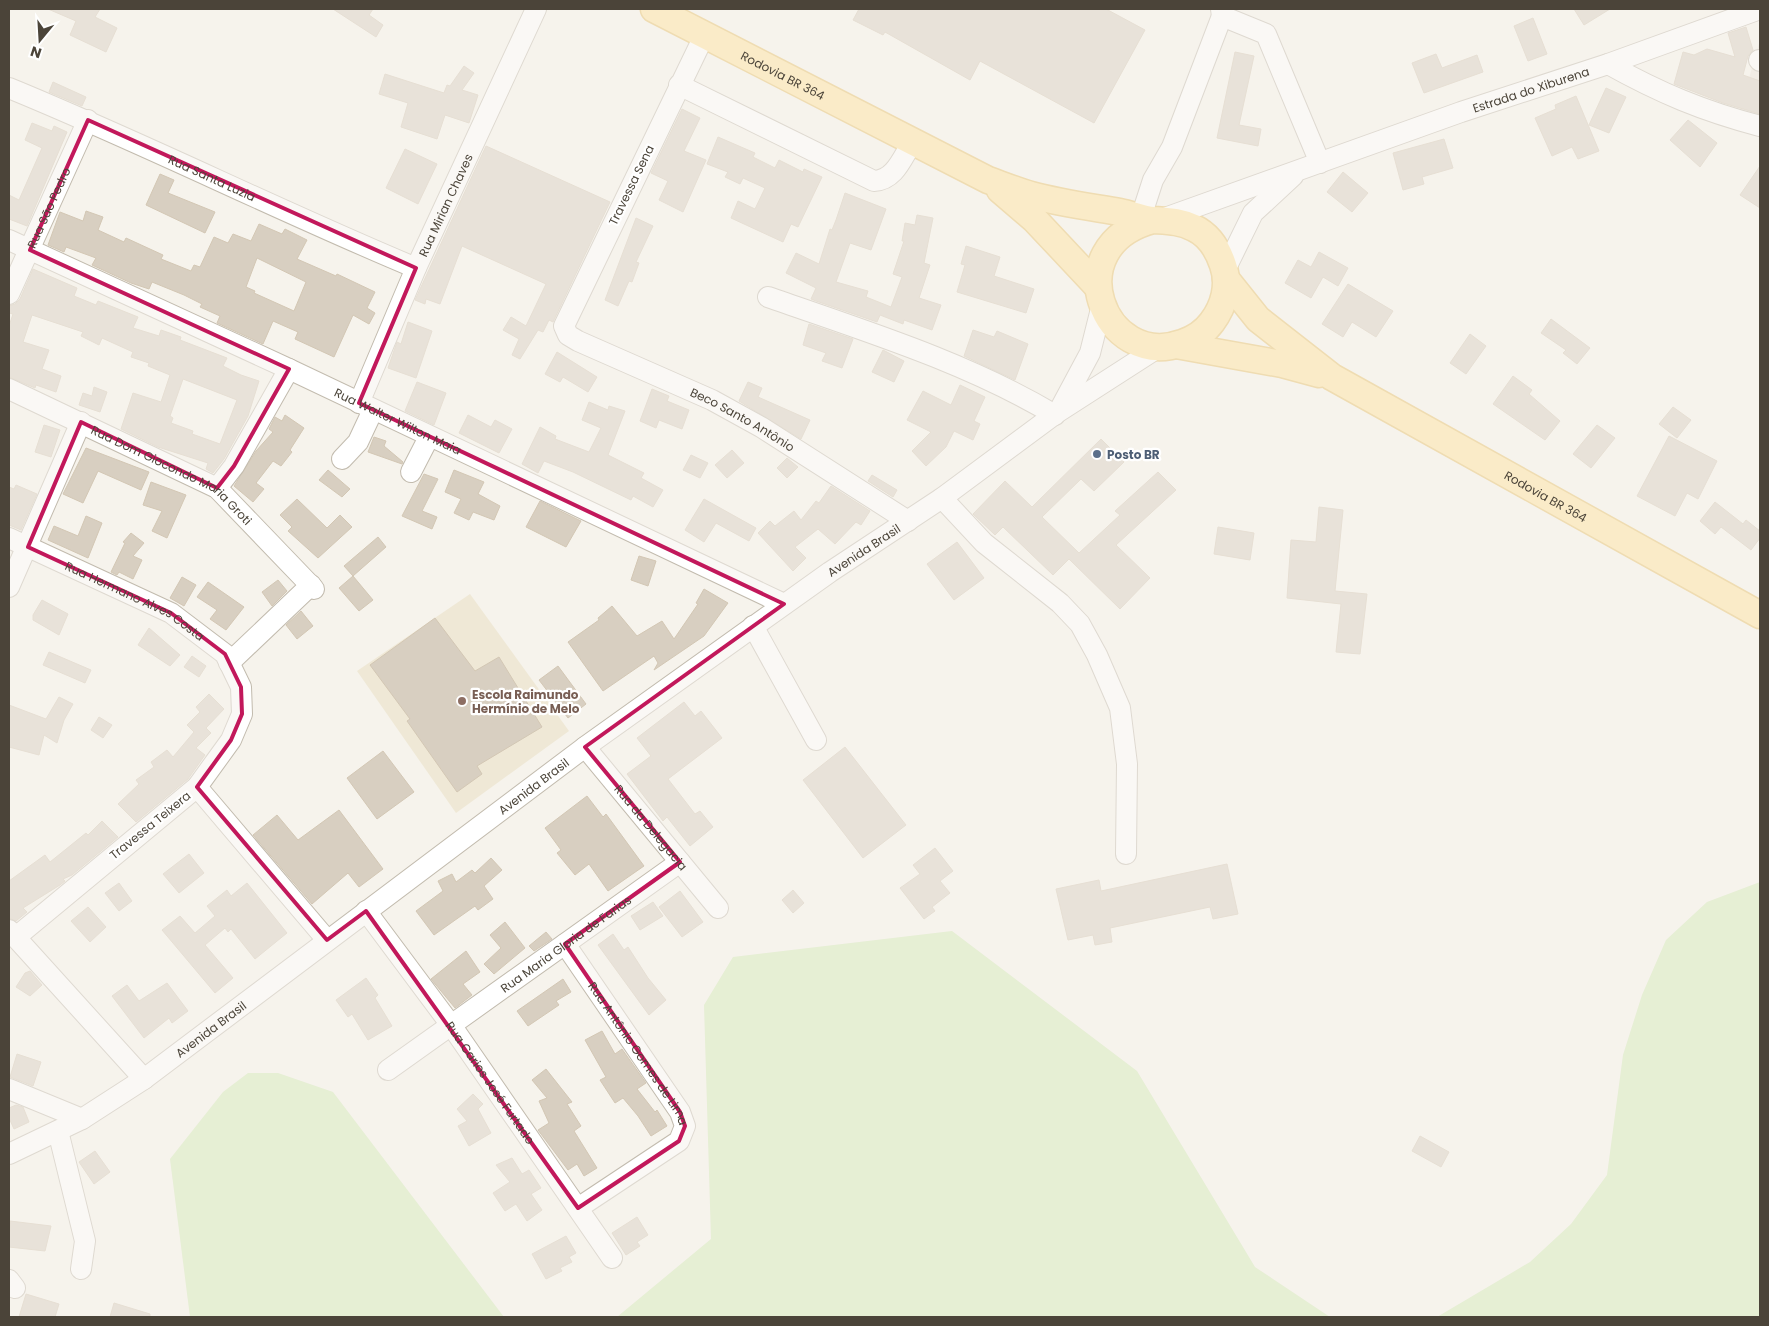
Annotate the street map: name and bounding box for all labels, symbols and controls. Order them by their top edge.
north arrow [15,15,65,65]
text: N [28,41,44,64]
street label: Rodovia BR 364 [738,47,828,104]
street label: Estrada do Xiburena [1470,62,1591,116]
street label: Travessa Sena [604,142,658,228]
street label: Rua Santa Luzia [166,150,259,205]
street label: Rua Mirian Chaves [414,151,476,259]
street label: Rua São Pedro [23,164,74,251]
street label: Rua Walter Wilton Maia [332,383,464,458]
street label: Beco Santo Antônio [688,383,799,455]
street label: Rua Dom Giocondo Maria Groti [88,421,256,528]
place label: Posto BR [1107,446,1160,463]
marker: Posto BR [1091,448,1103,460]
street label: Rodovia BR 364 [1502,466,1591,526]
street label: Avenida Brasil [824,519,904,580]
street label: Rua Hermano Alves Costa [63,557,208,644]
place label: Escola Raimundo Hermínio de Melo [472,686,580,717]
marker: Escola Raimundo Hermínio de Melo [456,695,468,707]
street label: Avenida Brasil [494,754,572,818]
street label: Rua da Delegacia [611,781,692,874]
street label: Travessa Teixera [106,787,194,863]
street label: Rua Maria Gloria de Farias [497,891,634,996]
street label: Rua Antônio Gomes de Lima [585,978,692,1127]
street label: Avenida Brasil [172,997,249,1061]
street label: Rua Carios José Furtado [442,1018,539,1148]

